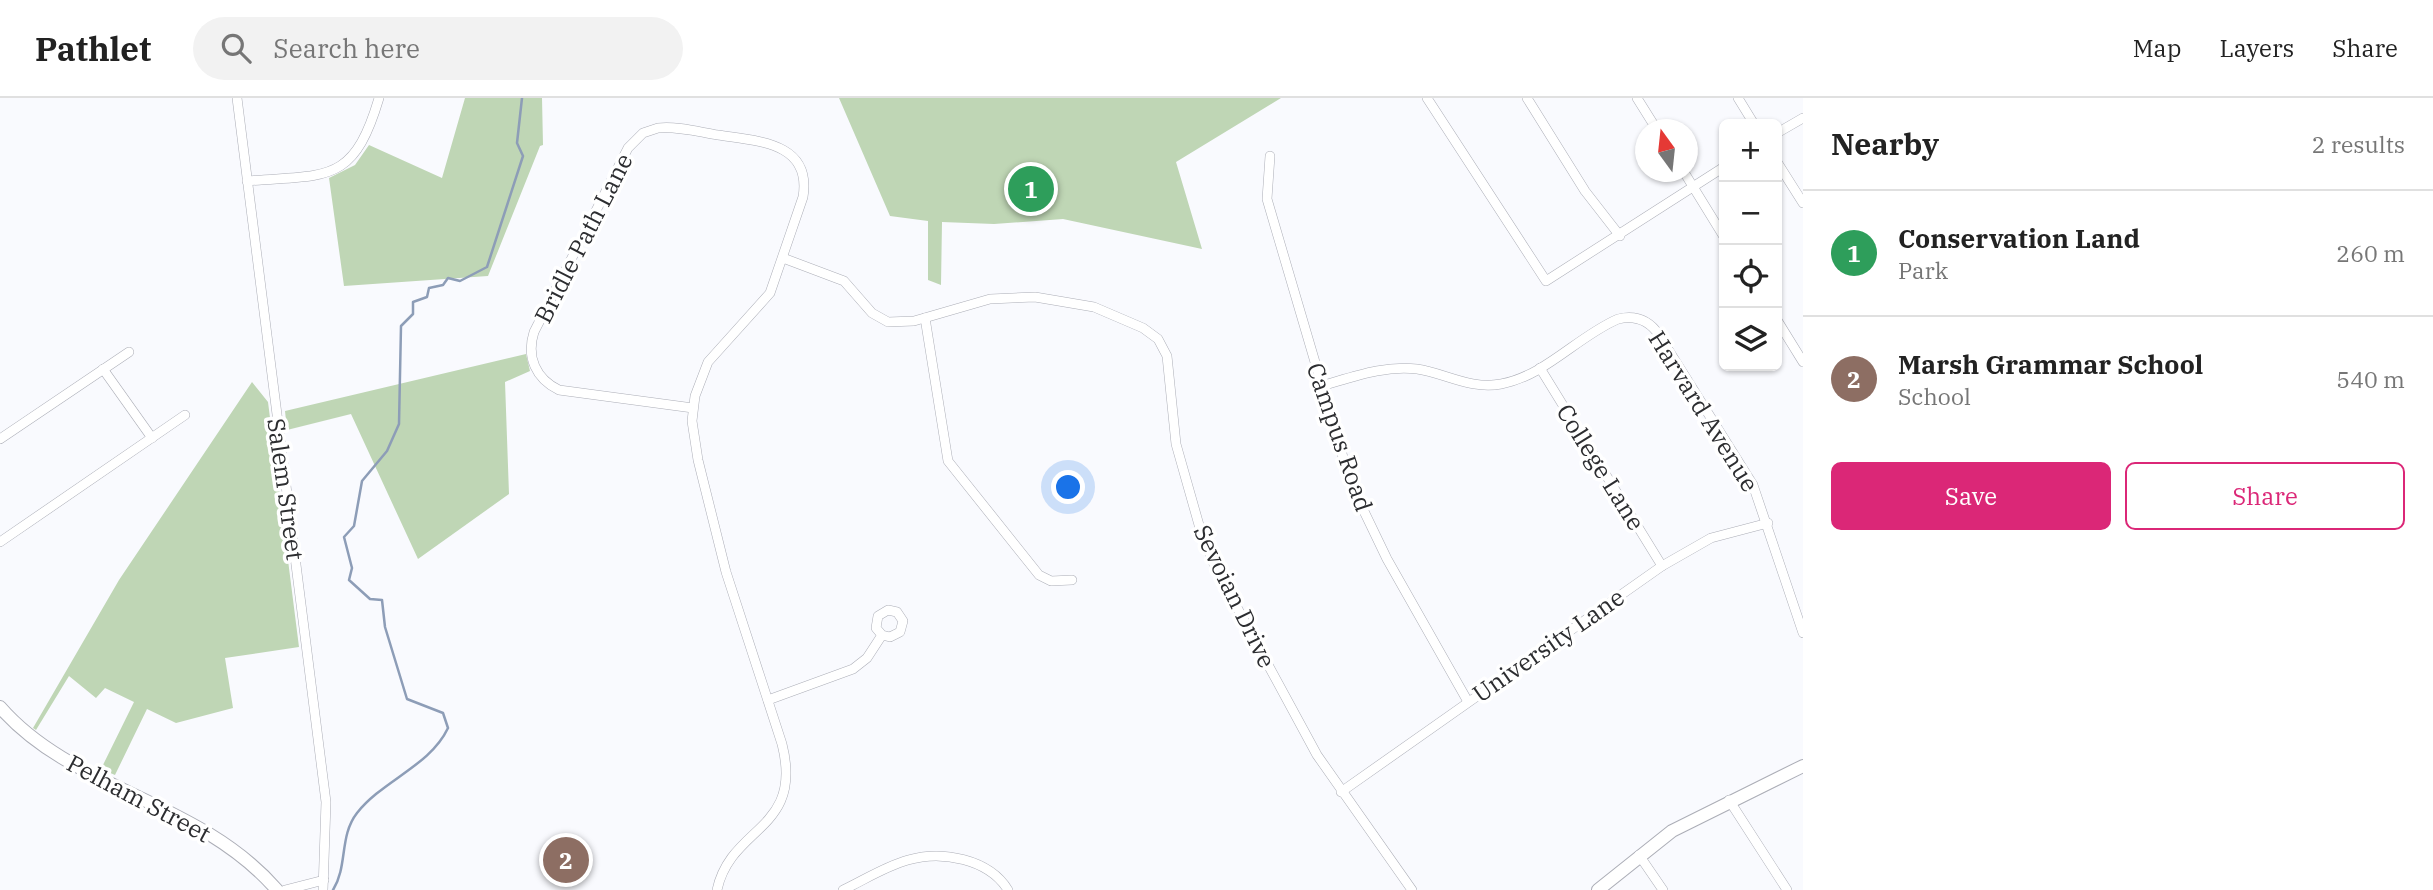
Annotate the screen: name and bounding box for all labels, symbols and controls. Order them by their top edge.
search box [193,17,683,80]
text: Pathlet [35,27,151,70]
icon: search [217,29,255,67]
text: Search here [273,31,420,65]
text: Map [2133,32,2181,64]
text: Layers [2219,32,2294,64]
text: Share [2332,32,2398,64]
north arrow [1635,119,1698,182]
map controls [1719,119,1782,371]
button: + [1719,119,1782,182]
text: Nearby [1831,124,1939,163]
text: 2 results [2312,129,2405,159]
street label: Bridle Path Lane [526,148,640,328]
pin: 1 [1008,163,1054,215]
button: − [1719,182,1782,245]
text: Conservation Land [1898,221,2140,255]
text: 1 [1847,238,1861,268]
text: 260 m [2336,238,2405,268]
button: locate [1719,245,1782,308]
text: Park [1898,255,1948,285]
button: layers [1719,308,1782,371]
street label: Harvard Avenue [1642,324,1766,498]
text: Marsh Grammar School [1898,347,2203,381]
street label: Campus Road [1300,358,1380,516]
text: 2 [1847,364,1861,394]
text: 540 m [2336,364,2405,394]
text: School [1898,381,1971,411]
street label: College Lane [1550,398,1652,536]
street label: Salem Street [260,416,312,562]
button: Save [1831,462,2111,530]
button: Share [2125,462,2405,530]
your location [1051,470,1085,504]
street label: Sevoian Drive [1187,519,1283,673]
street label: University Lane [1466,581,1630,709]
street label: Pelham Street [62,747,216,849]
pin: 2 [543,834,589,886]

